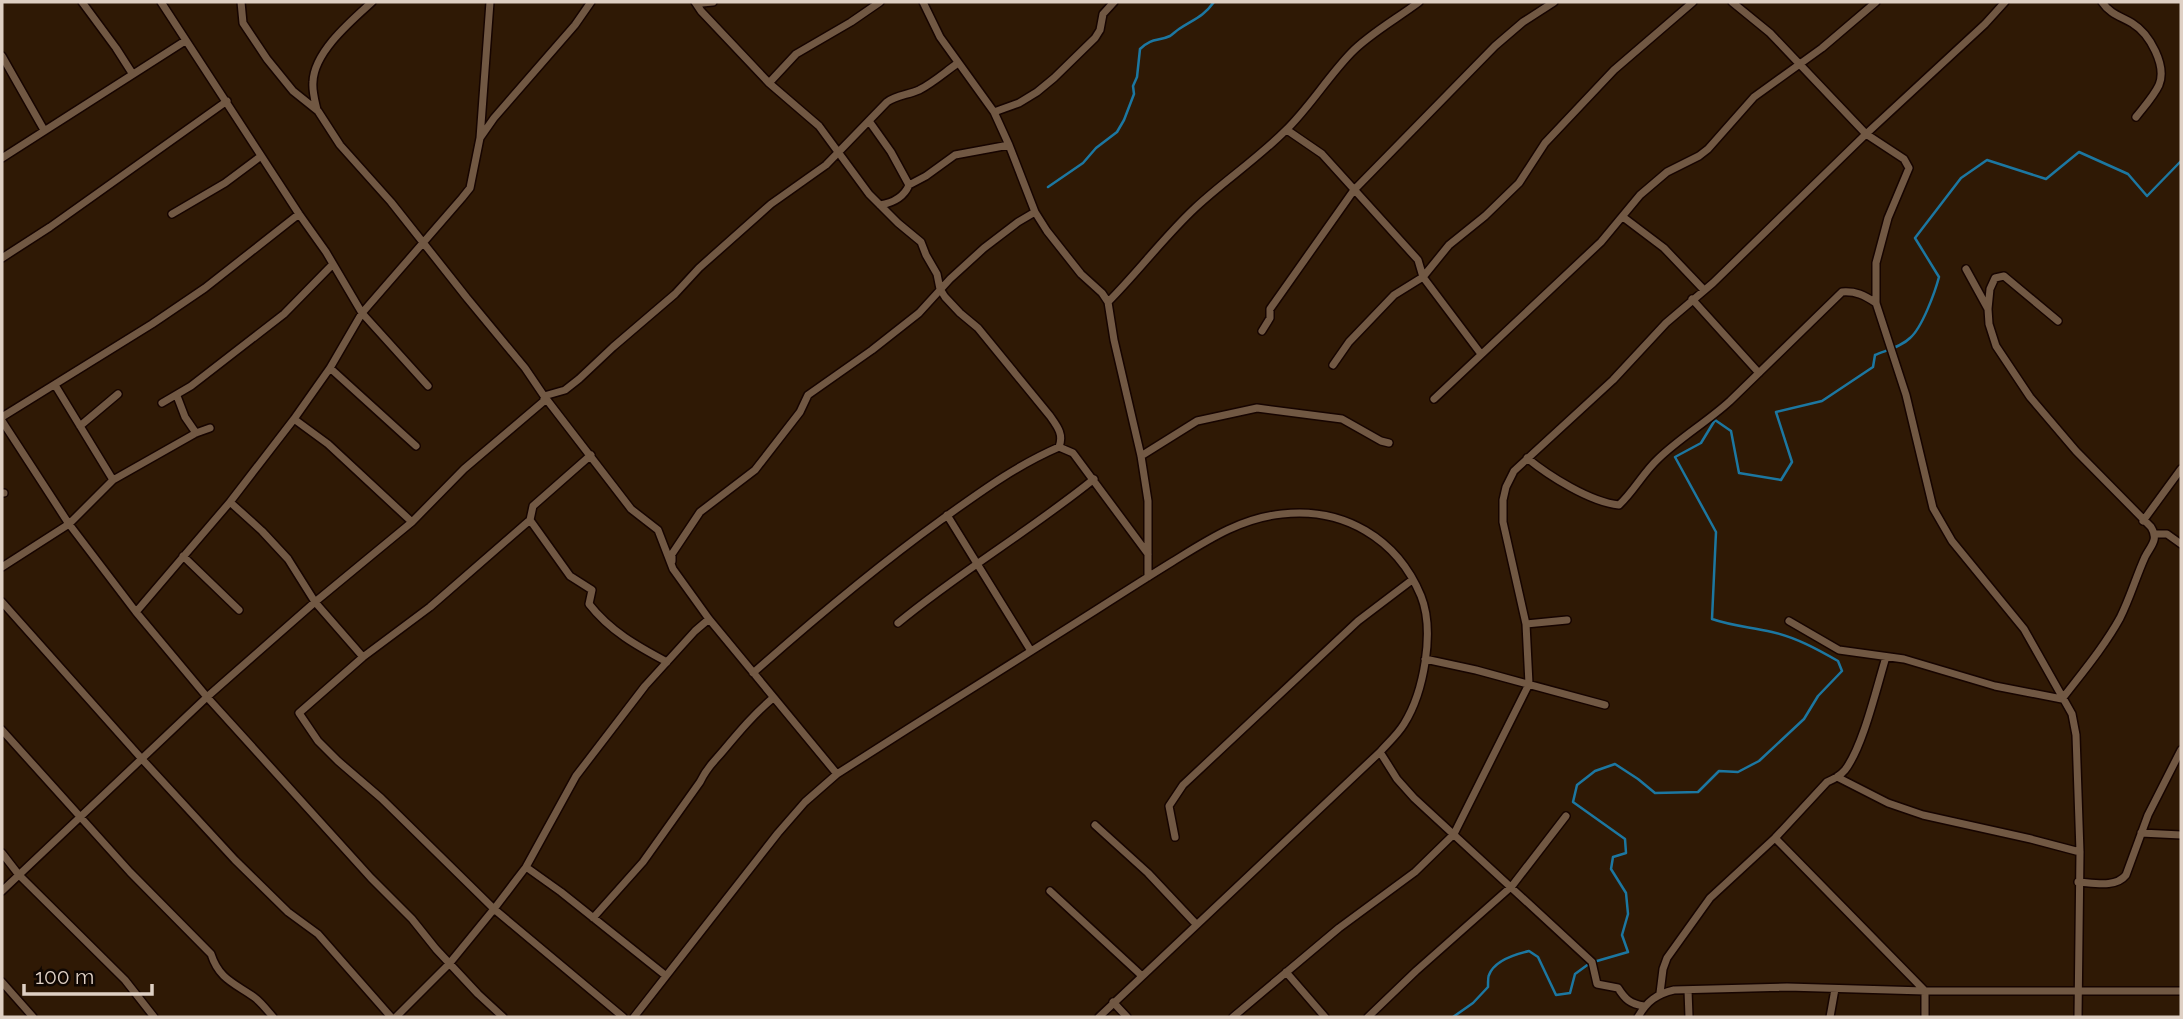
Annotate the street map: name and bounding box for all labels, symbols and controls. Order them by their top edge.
scale bar [24,953,152,997]
text: 100 m [35,964,94,989]

